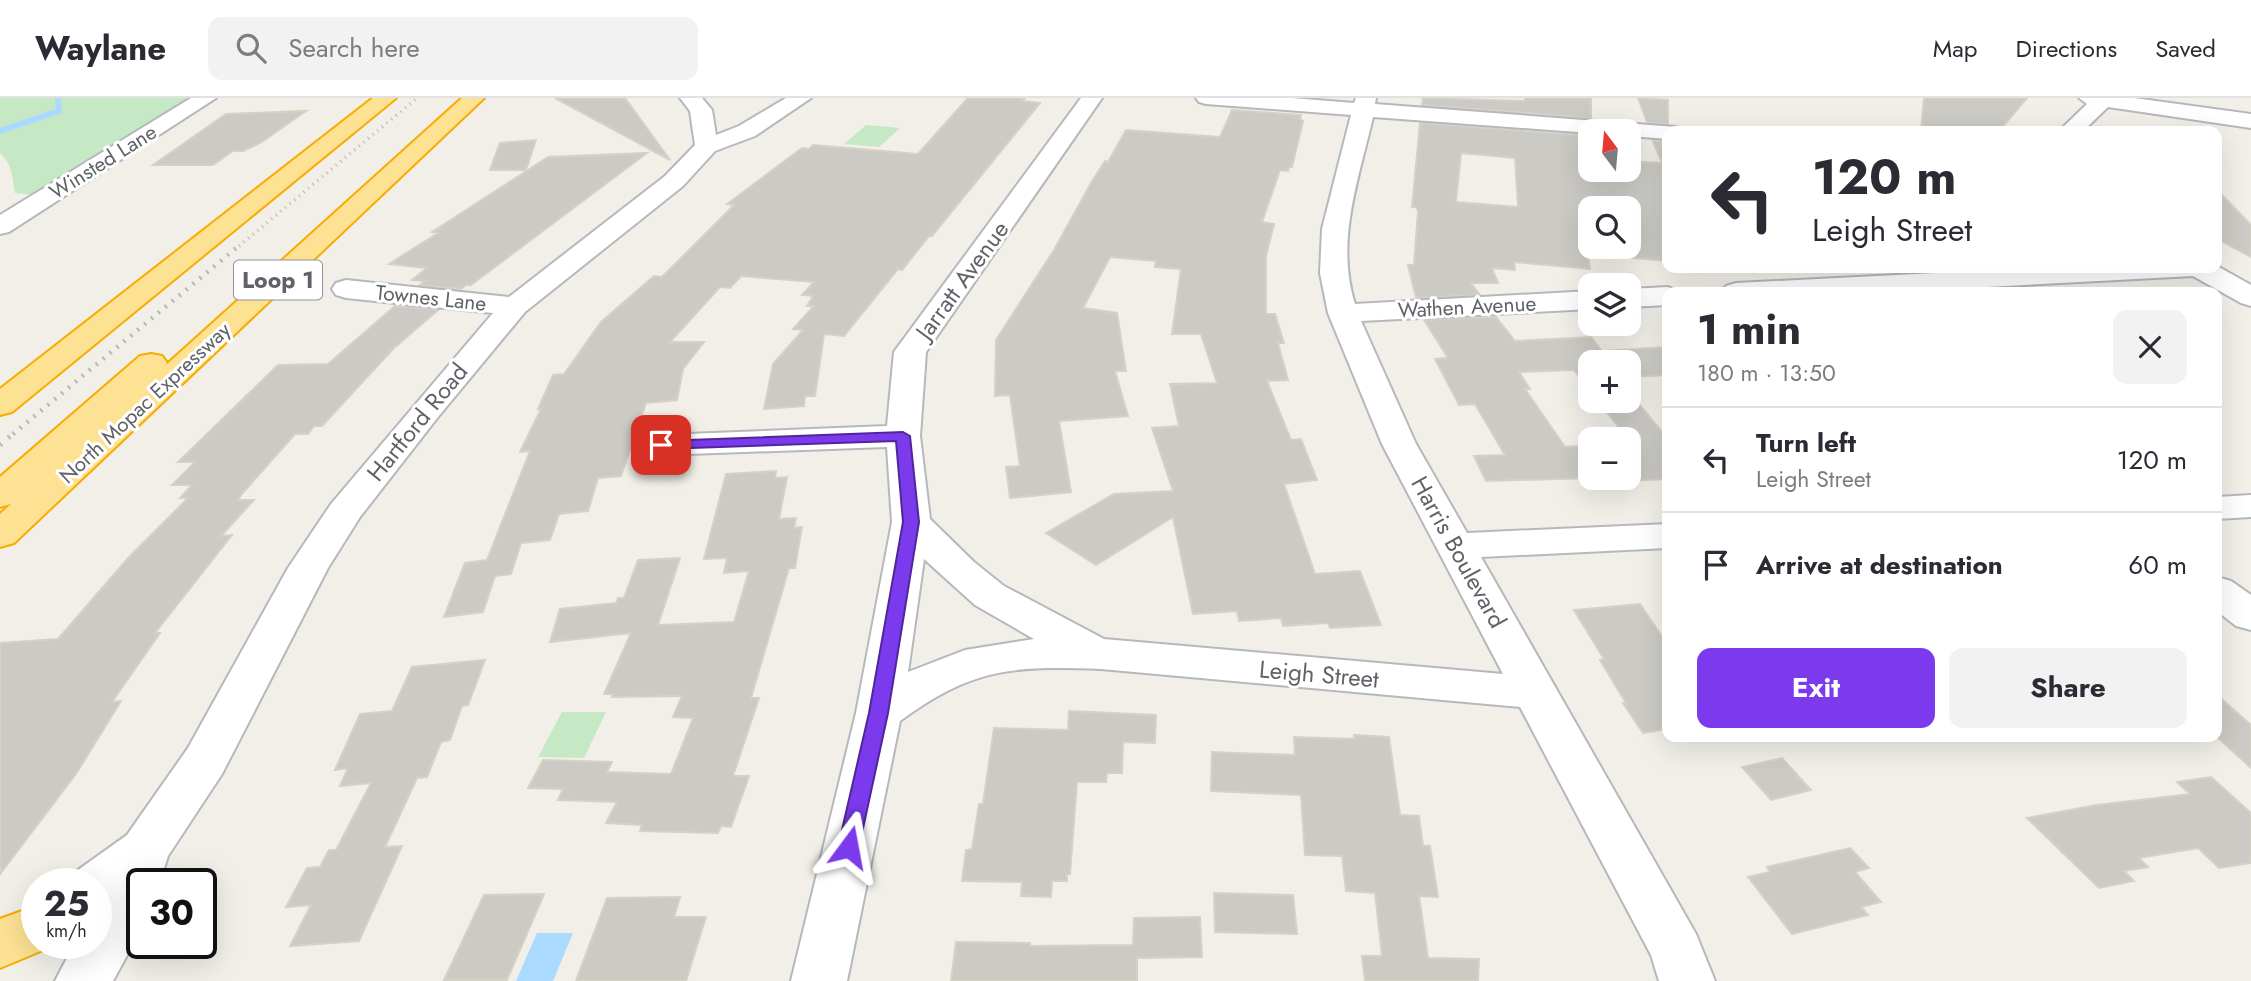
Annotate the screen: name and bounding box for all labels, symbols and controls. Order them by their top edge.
search box [208,17,698,80]
text: Waylane [35,25,166,72]
icon: search [232,29,270,67]
text: Search here [288,29,420,67]
text: Map [1933,31,1978,66]
text: Directions [2016,31,2117,66]
text: Saved [2155,31,2216,66]
street label: Winsted Lane [44,117,163,207]
north arrow [1578,119,1642,182]
map controls [1578,119,1641,490]
text: 120 m [1812,142,1956,212]
icon: left [1697,154,1788,245]
button: search [1578,196,1641,259]
text: Leigh Street [1812,207,1972,253]
street label: Jarratt Avenue [905,214,1017,349]
road number: Loop 1 [234,260,322,300]
button: layers [1578,273,1641,336]
street label: Townes Lane [374,277,488,319]
street label: Wathen Avenue [1397,288,1537,326]
text: 1 min [1697,299,1801,360]
button: close [2113,310,2187,384]
street label: North Mopac Expressway [53,315,238,491]
button: + [1578,350,1641,413]
street label: Hartford Road [358,355,476,489]
text: 180 m · 13:50 [1697,356,1836,390]
pin [631,415,691,475]
text: Turn left [1756,424,1856,462]
icon: arrive [642,426,680,464]
button: − [1578,427,1641,490]
icon: left [1697,441,1735,479]
text: 120 m [2117,441,2187,479]
text: Leigh Street [1756,462,1871,496]
street label: Harris Boulevard [1403,470,1515,634]
icon: arrive [1697,546,1735,584]
text: Arrive at destination [1756,546,2003,584]
text: 60 m [2128,546,2187,584]
button: Exit [1697,648,1935,728]
button: Share [1949,648,2187,728]
street label: Leigh Street [1258,651,1381,697]
position arrow [812,810,886,884]
speed limit sign: 30 [126,868,217,959]
text: 25 [44,879,89,929]
text: km/h [46,918,87,944]

